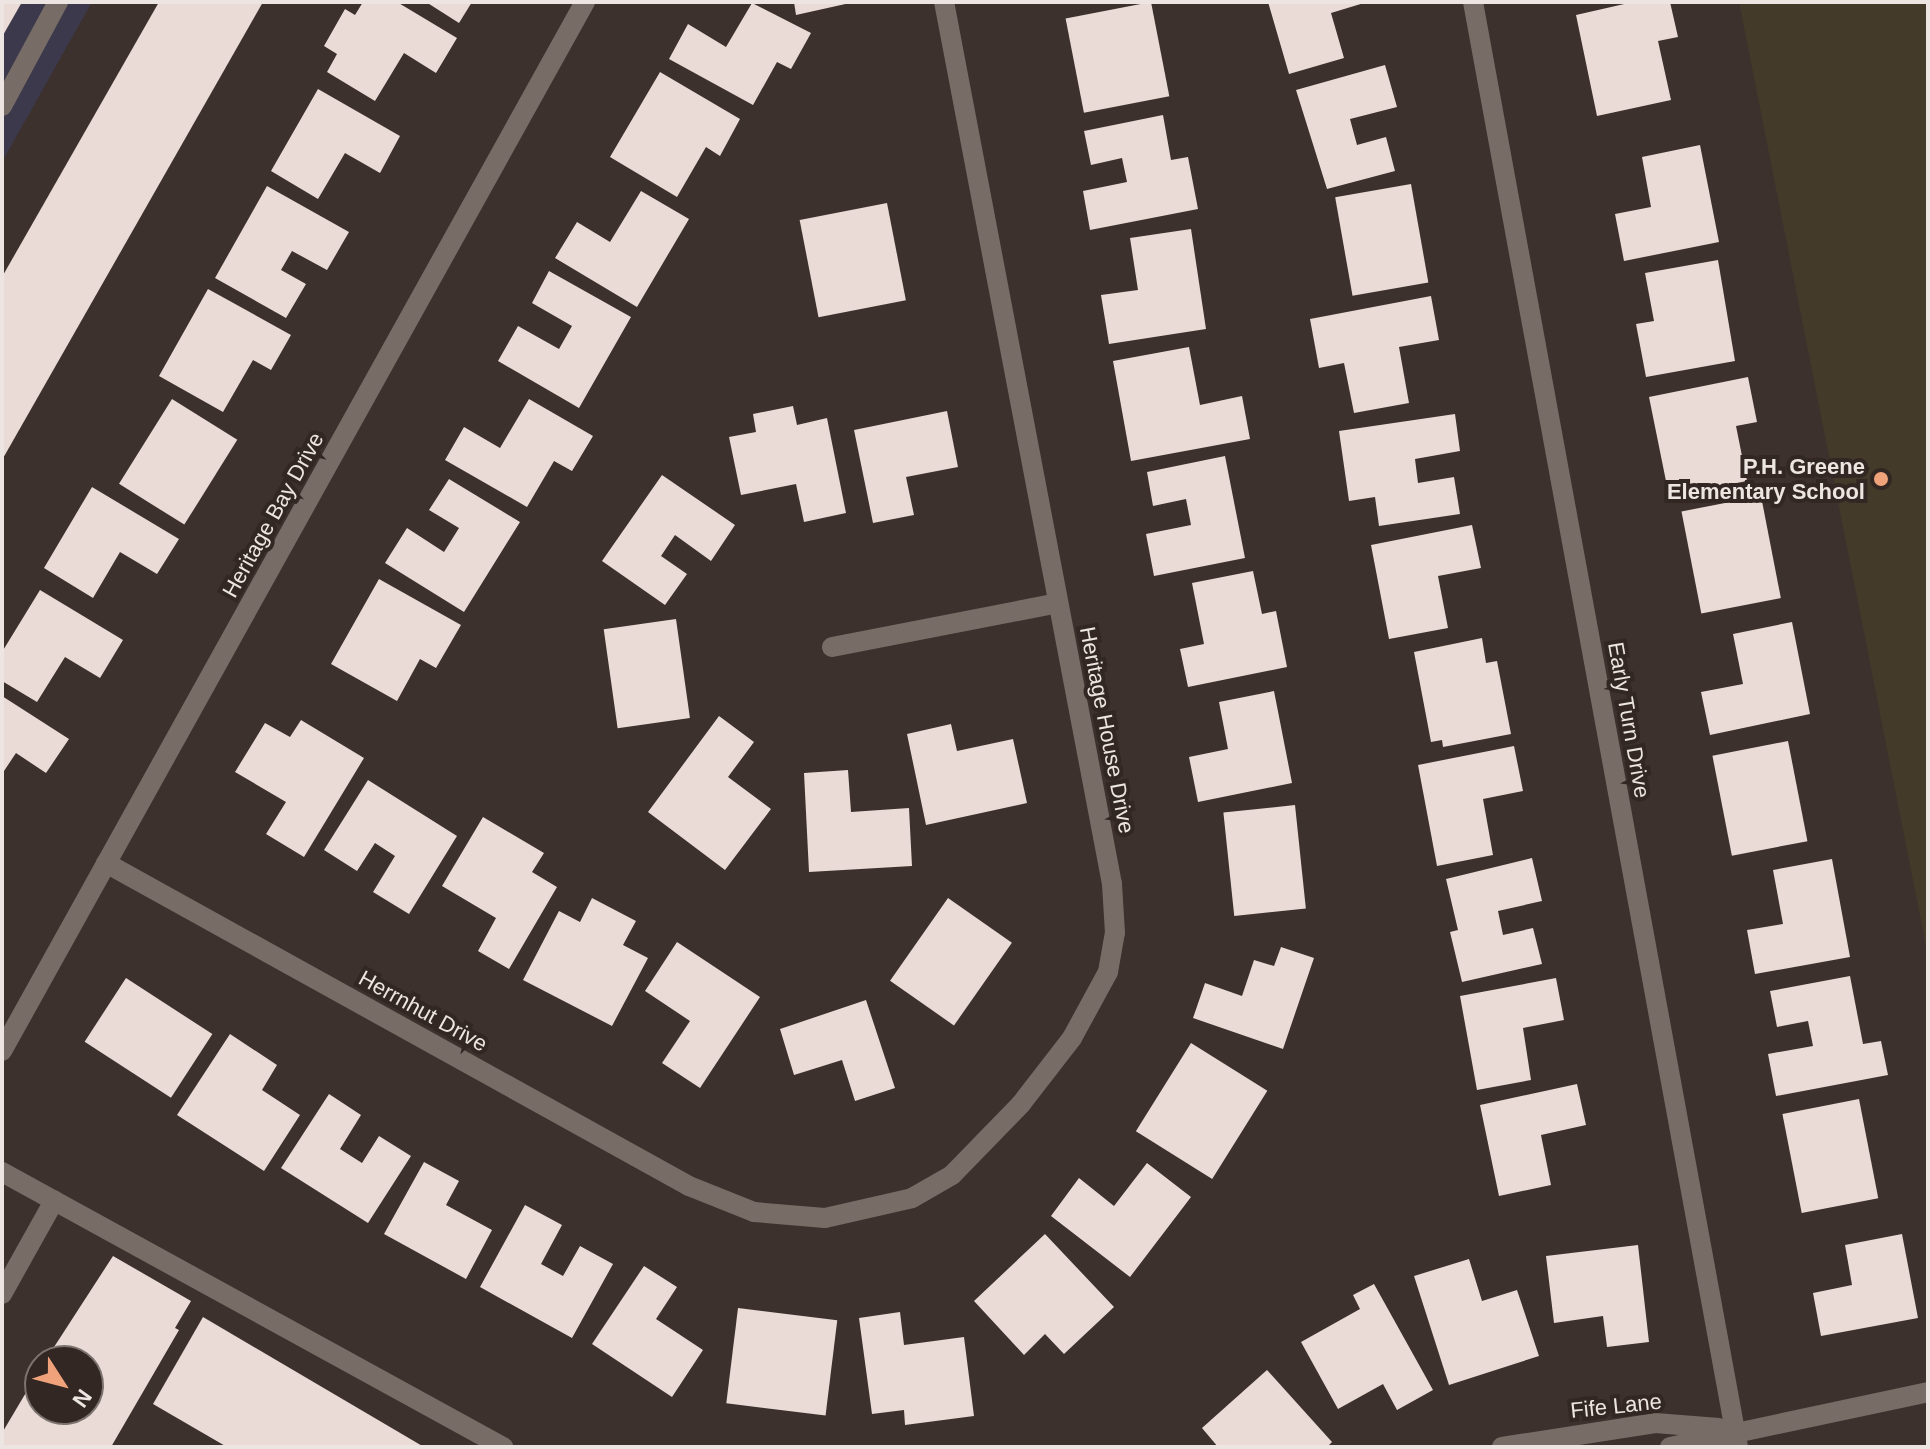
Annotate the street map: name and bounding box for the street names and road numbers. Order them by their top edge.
street label: Heritage Bay Drive [217,428,329,602]
street label: Heritage House Drive [1074,624,1140,836]
street label: Early Turn Drive [1602,640,1656,800]
street label: Herrnhut Drive [354,965,492,1057]
street label: Fife Lane [1569,1388,1663,1424]

